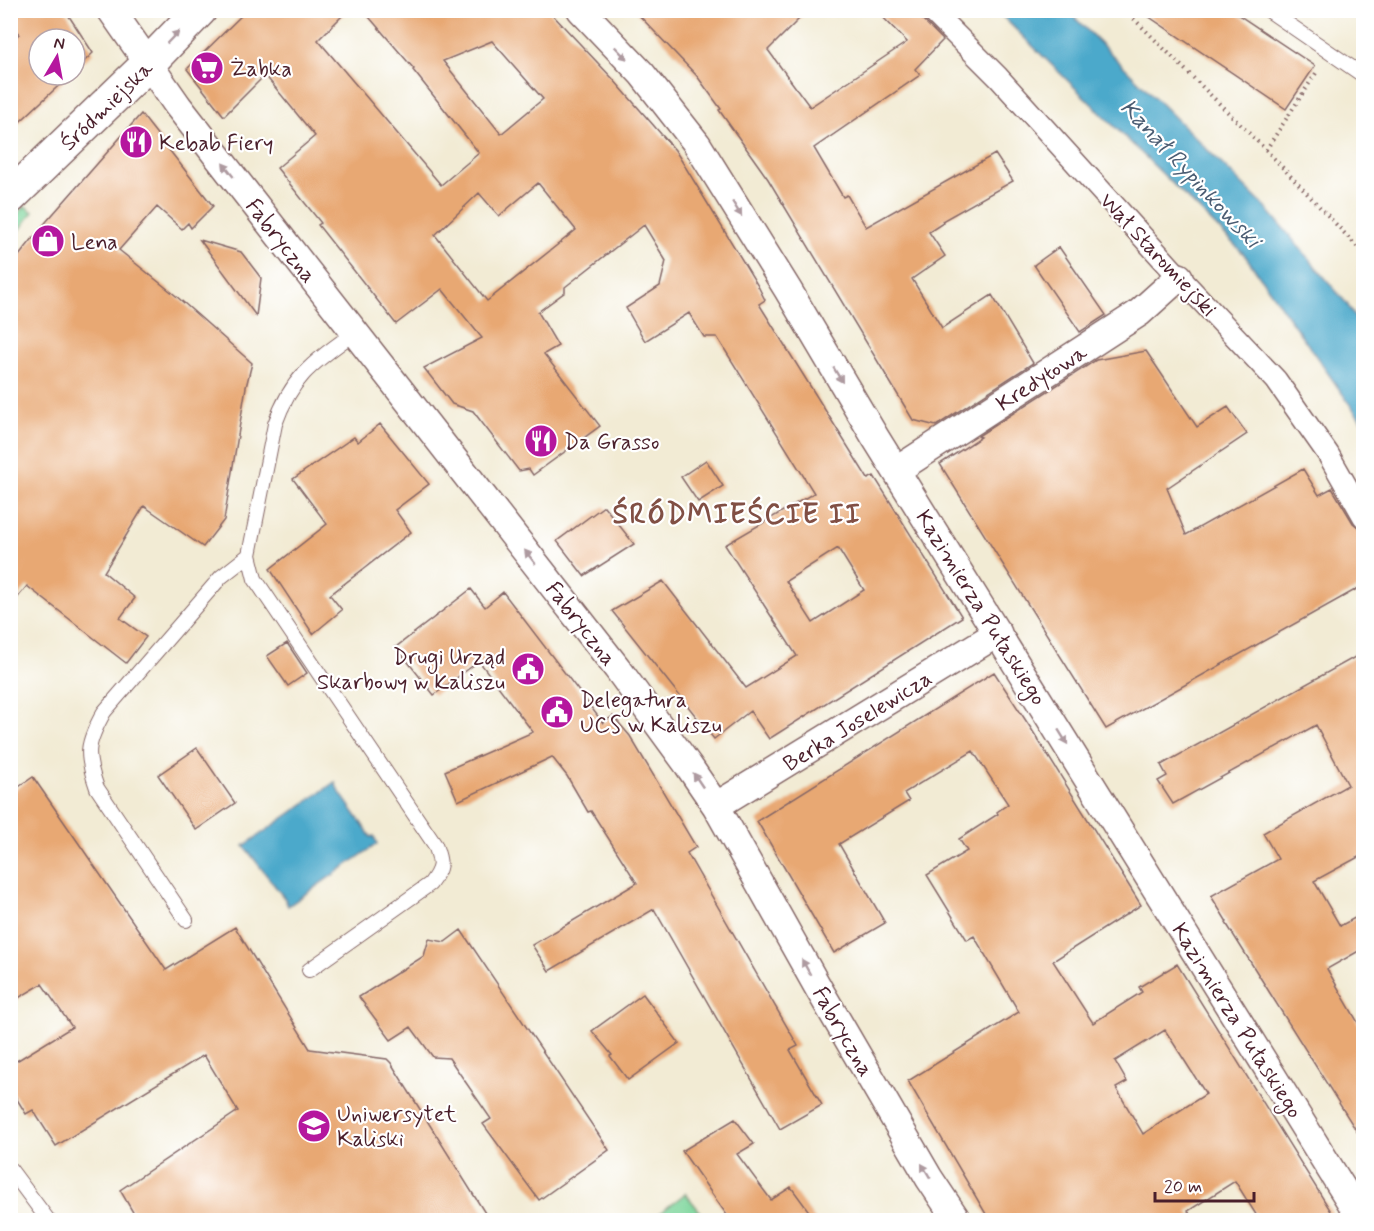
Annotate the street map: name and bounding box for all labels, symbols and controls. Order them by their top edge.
north arrow [27,27,87,87]
one-way arrow [166,30,180,45]
text: N [52,32,66,55]
one-way arrow [614,45,628,60]
supermarket icon: Żabka [189,50,225,86]
street label: Śródmiejska [54,54,160,158]
place label: Żabka [230,56,292,84]
water label: Kanał Rypinkowski [1113,93,1269,258]
restaurant icon: Kebab Fiery [118,124,154,160]
place label: Kebab Fiery [159,130,274,158]
one-way arrow [222,163,234,178]
street label: Wał Staromiejski [1092,188,1222,324]
street label: Fabryczna [239,193,322,289]
one-way arrow [731,201,742,217]
shop icon: Lena [30,223,66,259]
place label: Lena [71,229,118,257]
street label: Kredytowa [991,339,1093,418]
one-way arrow [833,367,844,383]
restaurant icon: Da Grasso [523,423,559,459]
place label: Da Grasso [564,429,659,457]
district label: ŚRÓDMIEŚCIE II [612,496,862,534]
street label: Kazimierza Pułaskiego [906,505,1052,713]
one-way arrow [524,549,537,565]
street label: Fabryczna [539,576,622,672]
place label: Drugi Urząd Skarbowy w Kaliszu [317,644,505,697]
public building icon: Drugi Urząd Skarbowy w Kaliszu [510,651,546,687]
street label: Berka Joselewicza [778,665,938,779]
place label: Delegatura UCS w Kaliszu [580,687,722,740]
public building icon: Delegatura UCS w Kaliszu [539,694,575,730]
one-way arrow [1057,729,1068,746]
one-way arrow [692,772,704,788]
street label: Kazimierza Pułaskiego [1162,918,1308,1126]
one-way arrow [801,958,811,975]
street label: Fabryczna [805,982,879,1082]
place label: Uniwersytet Kaliski [337,1101,457,1154]
school or university icon: Uniwersytet Kaliski [296,1108,332,1144]
one-way arrow [920,1163,931,1179]
scale bar [1155,1165,1254,1203]
text: 20 m [1164,1175,1202,1199]

